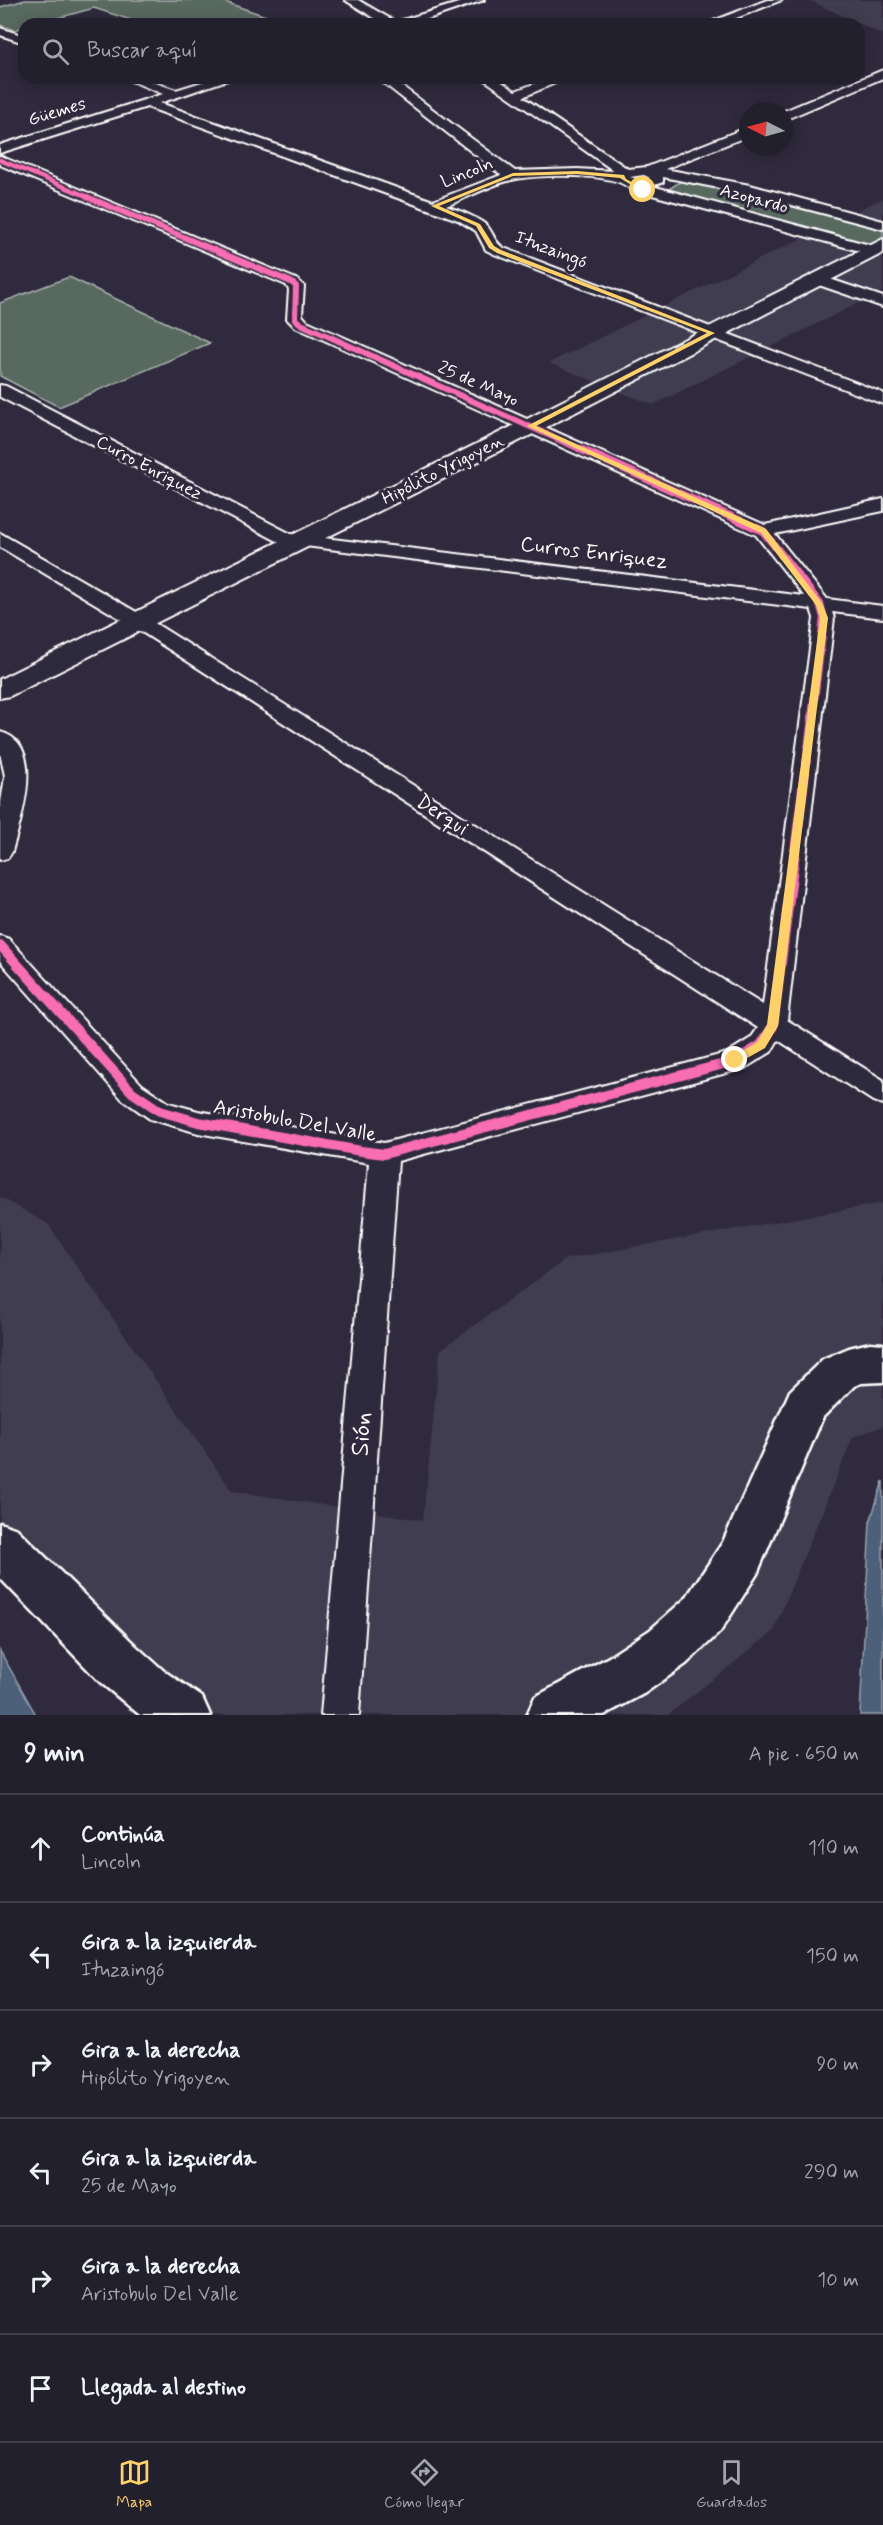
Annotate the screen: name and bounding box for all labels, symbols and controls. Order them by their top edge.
search box [18,18,865,84]
icon: search [39,35,72,68]
text: Buscar aquí [87,37,198,65]
street label: Güemes [25,92,89,132]
north arrow [739,102,793,156]
street label: Lincoln [437,152,497,194]
route start [629,176,655,202]
street label: Azopardo [717,178,791,220]
street label: Ituzaingó [511,225,590,276]
street label: 25 de Mayo [434,356,522,412]
street label: Hipólito Yrigoyen [378,429,508,511]
street label: Curro Enriquez [92,430,206,506]
street label: Curros Enriquez [519,530,669,576]
street label: Derqui [410,788,474,842]
route end [721,1046,747,1072]
street label: Aristobulo Del Valle [211,1093,379,1149]
street label: Sión [343,1411,381,1457]
text: 9 min [24,1737,85,1771]
text: A pie · 650 m [749,1741,859,1768]
text: Continúa [81,1821,165,1849]
icon: ahead [24,1832,57,1865]
text: 110 m [808,1835,859,1862]
text: Lincoln [81,1849,141,1876]
text: Gira a la izquierda [81,1929,256,1957]
icon: left [24,1940,57,1973]
text: 150 m [806,1943,859,1970]
text: Ituzaingó [81,1957,165,1984]
text: Gira a la derecha [81,2037,241,2065]
icon: right [24,2048,57,2081]
text: 90 m [816,2051,859,2078]
text: Hipólito Yrigoyen [81,2065,230,2092]
text: Gira a la izquierda [81,2145,256,2173]
icon: left [24,2156,57,2189]
text: 290 m [804,2159,859,2186]
text: 25 de Mayo [81,2173,177,2200]
text: Gira a la derecha [81,2253,241,2281]
icon: right [24,2264,57,2297]
text: 10 m [817,2267,859,2294]
text: Aristobulo Del Valle [81,2281,238,2308]
icon: arrive [24,2372,57,2405]
text: Llegada al destino [81,2374,246,2402]
tab: Mapa [116,2456,152,2513]
tab: Cómo llegar [384,2456,464,2513]
tab: Guardados [696,2456,767,2513]

